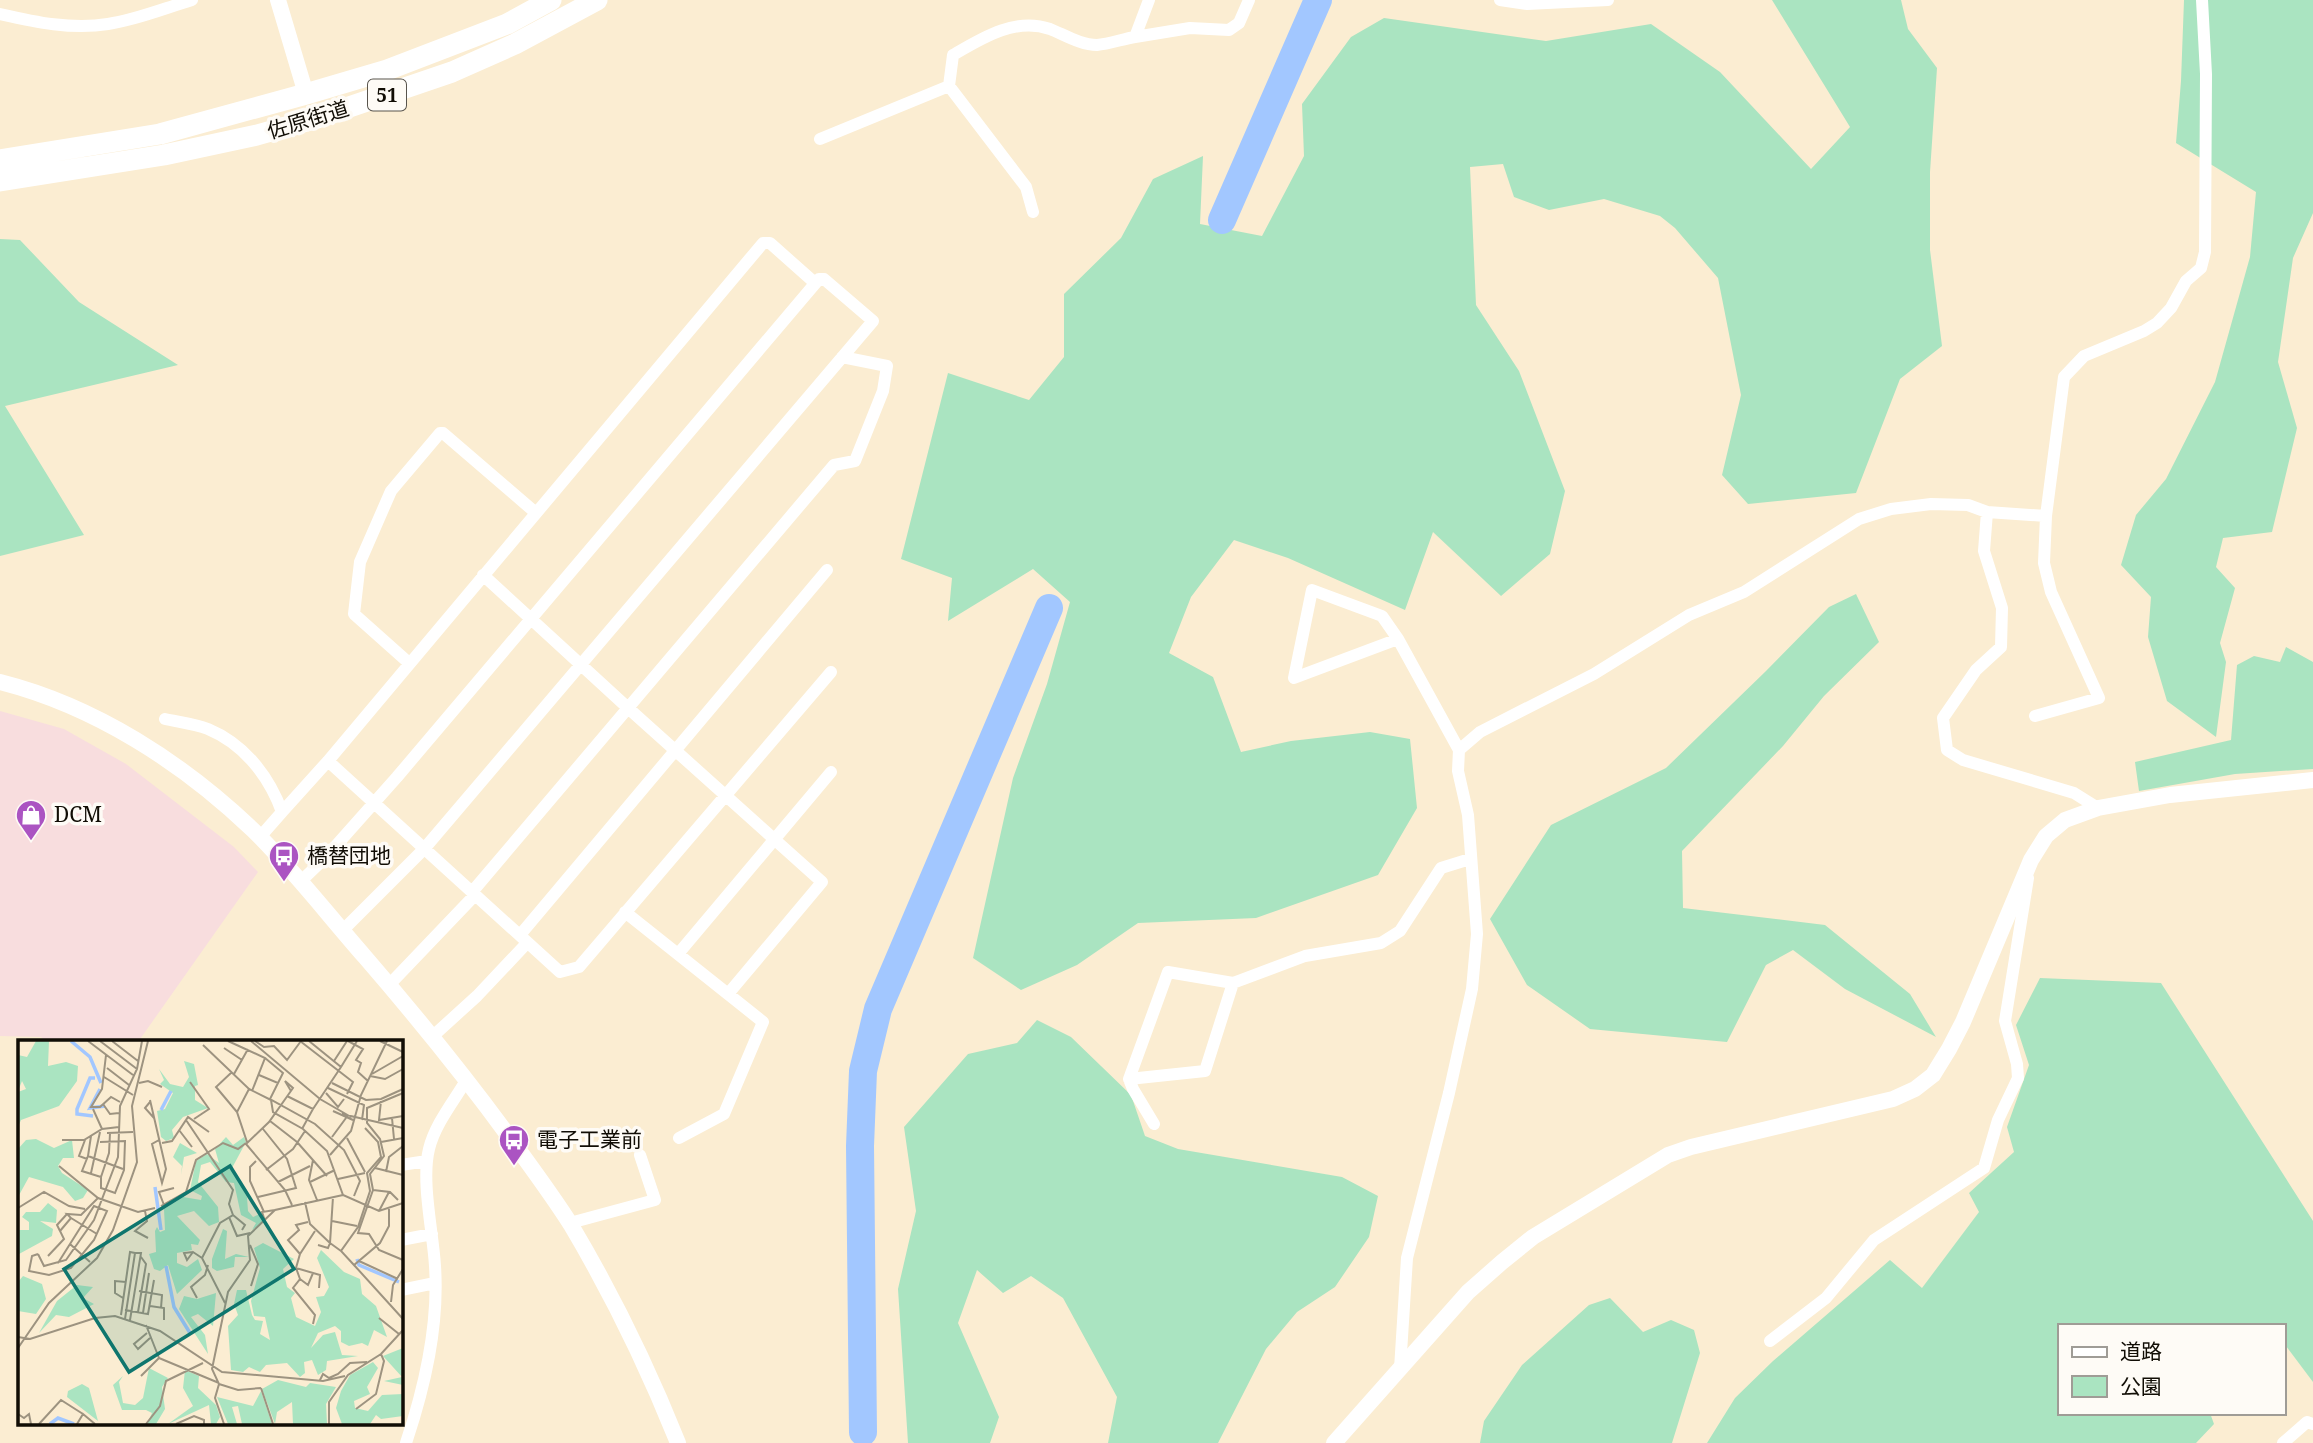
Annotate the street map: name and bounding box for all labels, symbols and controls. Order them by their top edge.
road number: 51 [368,80,406,110]
street label: 佐原街道 [263,93,352,145]
shop icon: DCM [14,798,48,842]
place label: DCM [54,800,102,828]
bus stop icon: 橋替団地 [267,839,301,883]
place label: 橋替団地 [307,841,391,869]
inset map [18,1040,402,1426]
bus stop icon: 電子工業前 [497,1123,531,1167]
place label: 電子工業前 [537,1125,642,1153]
legend [2058,1324,2285,1415]
text: 道路 [2120,1337,2162,1365]
text: 公園 [2120,1372,2162,1400]

